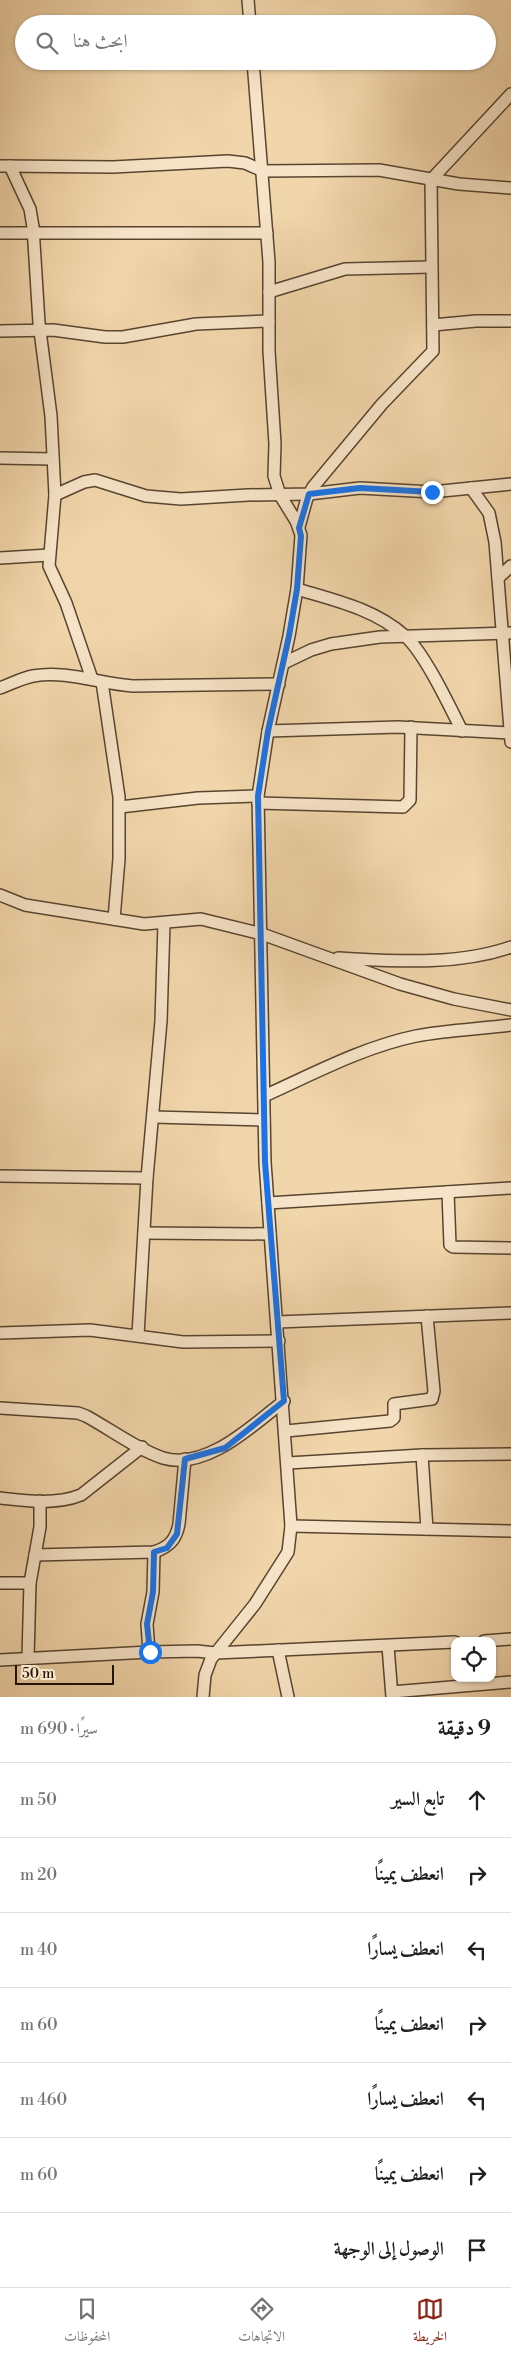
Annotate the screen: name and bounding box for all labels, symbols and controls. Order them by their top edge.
search box [15,15,496,70]
icon: search [33,29,61,57]
text: ابحث هنا [73,29,128,53]
route end [421,481,444,504]
map controls [451,1637,496,1682]
button: locate [451,1637,496,1682]
route start [139,1641,162,1664]
scale bar [15,1662,114,1685]
text: 50 m [22,1665,54,1683]
text: 9 دقيقة [438,1716,491,1742]
text: سيرًا · 690 m [20,1719,98,1739]
icon: ahead [463,1786,491,1814]
text: تابع السير [391,1787,444,1811]
text: 50 m [20,1790,57,1810]
icon: right [463,1861,491,1889]
text: انعطف يمينًا [375,1862,444,1886]
text: 20 m [20,1865,57,1885]
icon: left [463,1936,491,1964]
text: انعطف يسارًا [367,1937,444,1961]
text: 40 m [20,1940,57,1960]
icon: right [463,2011,491,2039]
text: انعطف يمينًا [375,2012,444,2036]
text: 60 m [20,2015,58,2035]
icon: left [463,2086,491,2114]
text: انعطف يسارًا [367,2087,444,2111]
text: 460 m [20,2090,67,2110]
icon: right [463,2161,491,2189]
text: انعطف يمينًا [375,2162,444,2186]
text: 60 m [20,2165,58,2185]
icon: arrive [463,2236,491,2264]
text: الوصول إلى الوجهة [334,2237,444,2261]
tab: المحفوظات [64,2295,110,2350]
tab: الاتجاهات [238,2295,285,2350]
tab: الخريطة [413,2295,447,2350]

